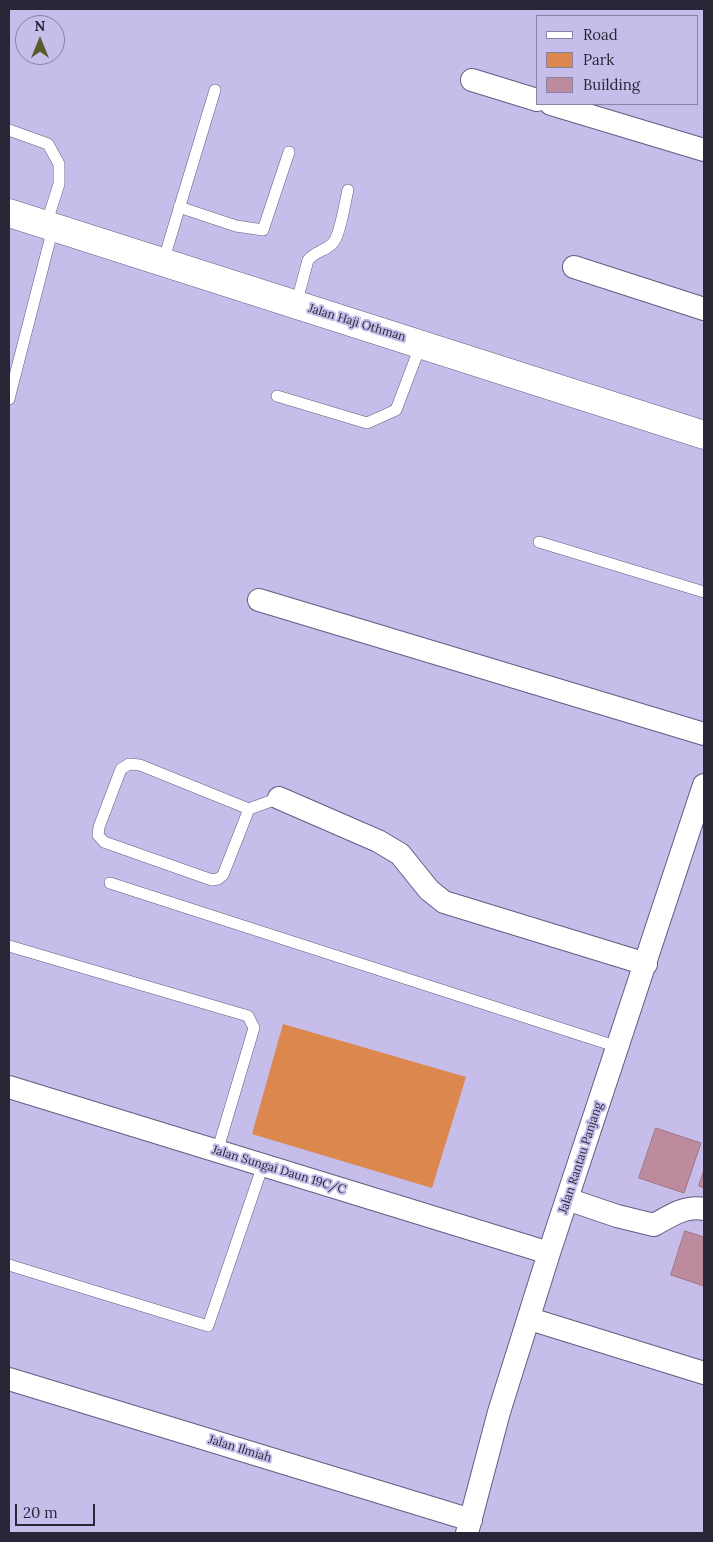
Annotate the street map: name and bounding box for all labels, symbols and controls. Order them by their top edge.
north arrow [15,15,65,65]
legend [536,15,698,105]
text: N [35,17,45,35]
text: Road [583,25,618,44]
text: Park [583,50,614,69]
text: Building [583,75,640,94]
street label: Jalan Haji Othman [307,301,407,345]
street label: Jalan Rantau Panjang [556,1101,606,1215]
street label: Jalan Sungai Daun 19C/C [210,1143,348,1197]
street label: Jalan Ilmiah [207,1433,273,1465]
scale bar [18,1494,98,1526]
text: 20 m [23,1503,58,1522]

